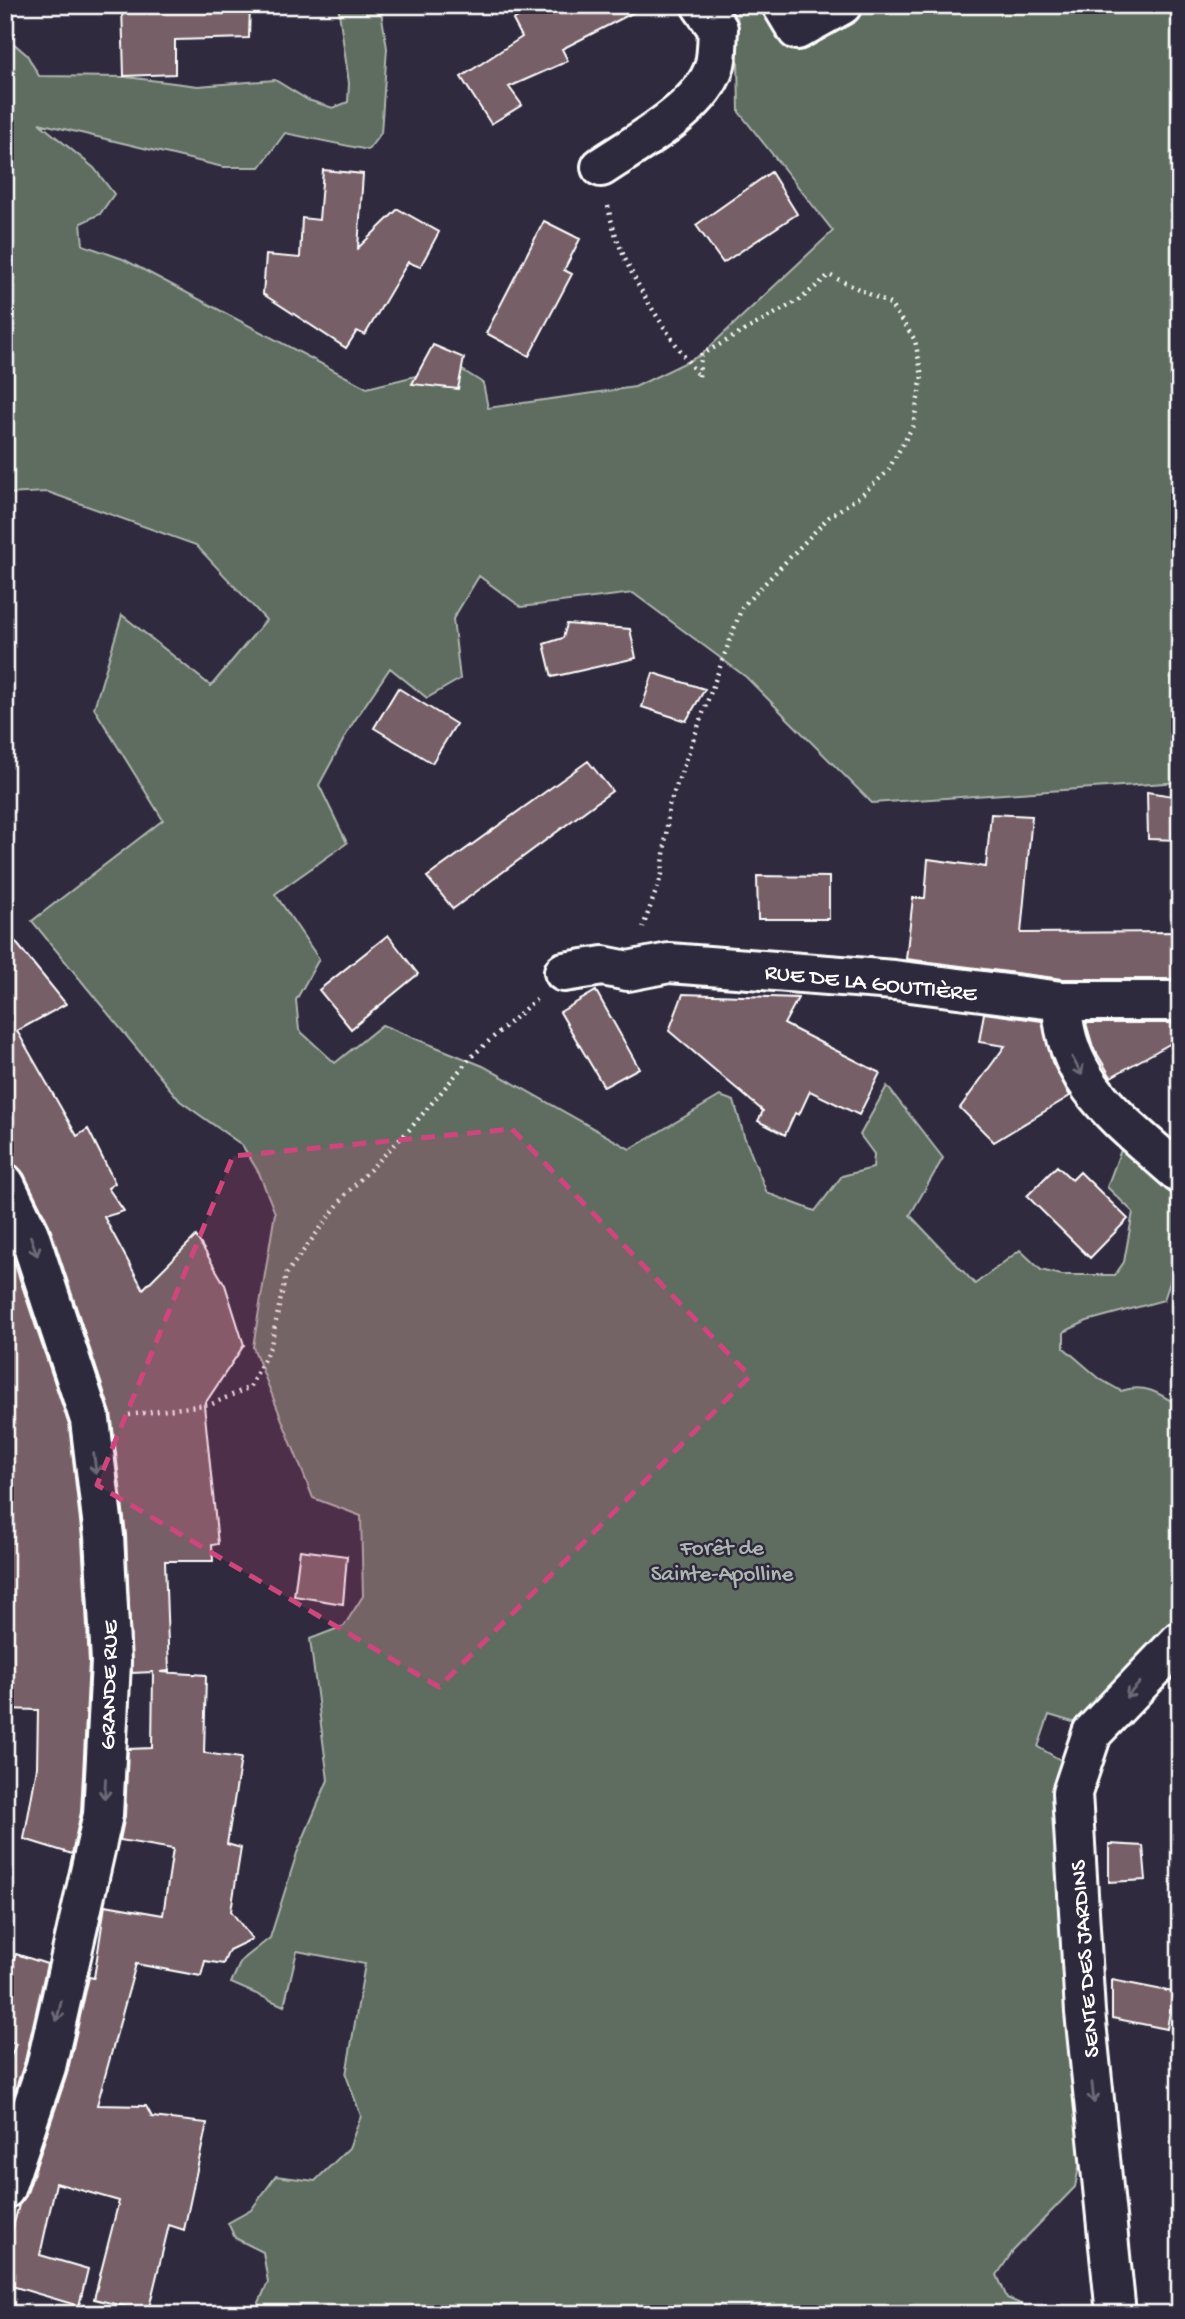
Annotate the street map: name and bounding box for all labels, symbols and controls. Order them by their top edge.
street label: RUE DE LA GOUTTIÈRE [763,960,980,1009]
one-way arrow [1071,1055,1084,1076]
one-way arrow [29,1234,41,1256]
one-way arrow [89,1452,102,1475]
park label: Forêt de Sainte-Apolline [651,1536,794,1589]
street label: GRANDE RUE [96,1618,125,1750]
one-way arrow [1124,1681,1141,1698]
one-way arrow [98,1777,111,1800]
street label: SENTE DES JARDINS [1066,1859,1107,2059]
one-way arrow [51,1999,65,2022]
one-way arrow [1086,2082,1099,2104]

